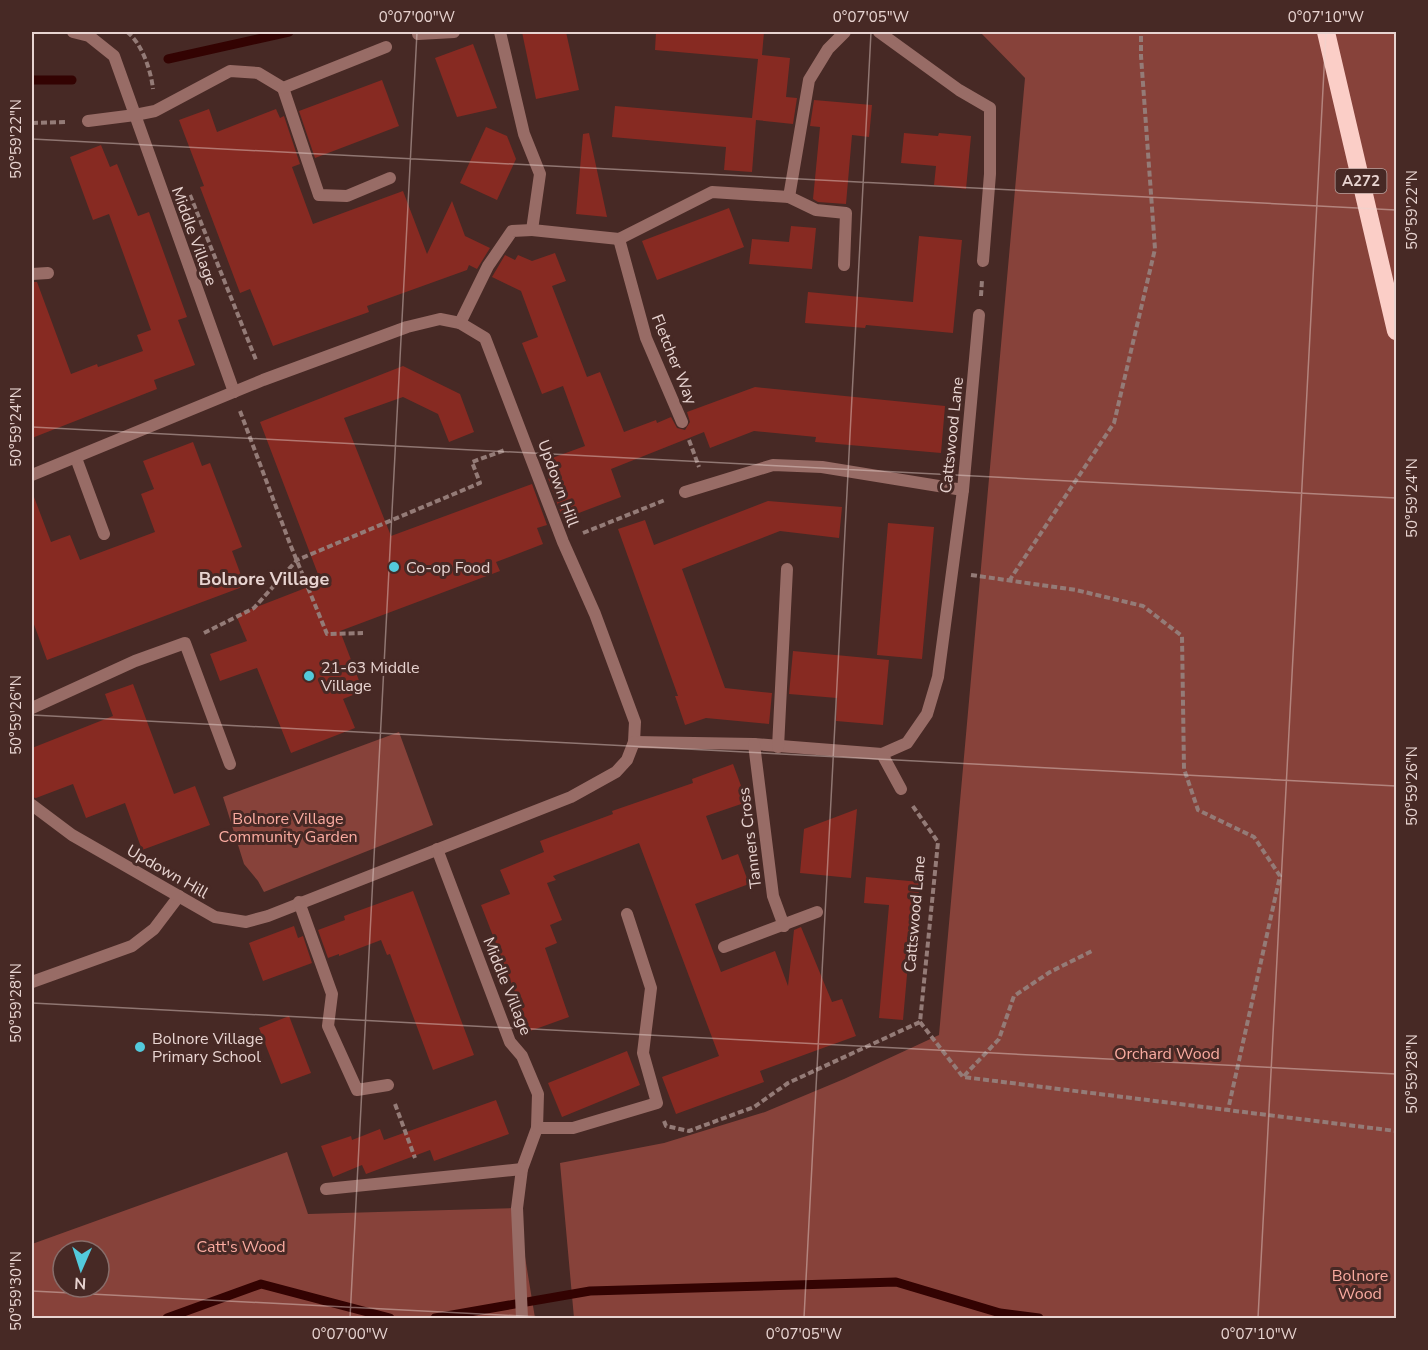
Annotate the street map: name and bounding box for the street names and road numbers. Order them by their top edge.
road number: A272 [1336,169,1386,193]
street label: Middle Village [166,184,222,289]
street label: Fletcher Way [646,311,702,409]
street label: Cattswood Lane [935,376,969,494]
street label: Updown Hill [532,437,584,530]
street label: Tanners Cross [733,786,767,890]
street label: Updown Hill [123,840,213,904]
street label: Cattswood Lane [899,855,931,973]
street label: Middle Village [477,934,537,1039]

